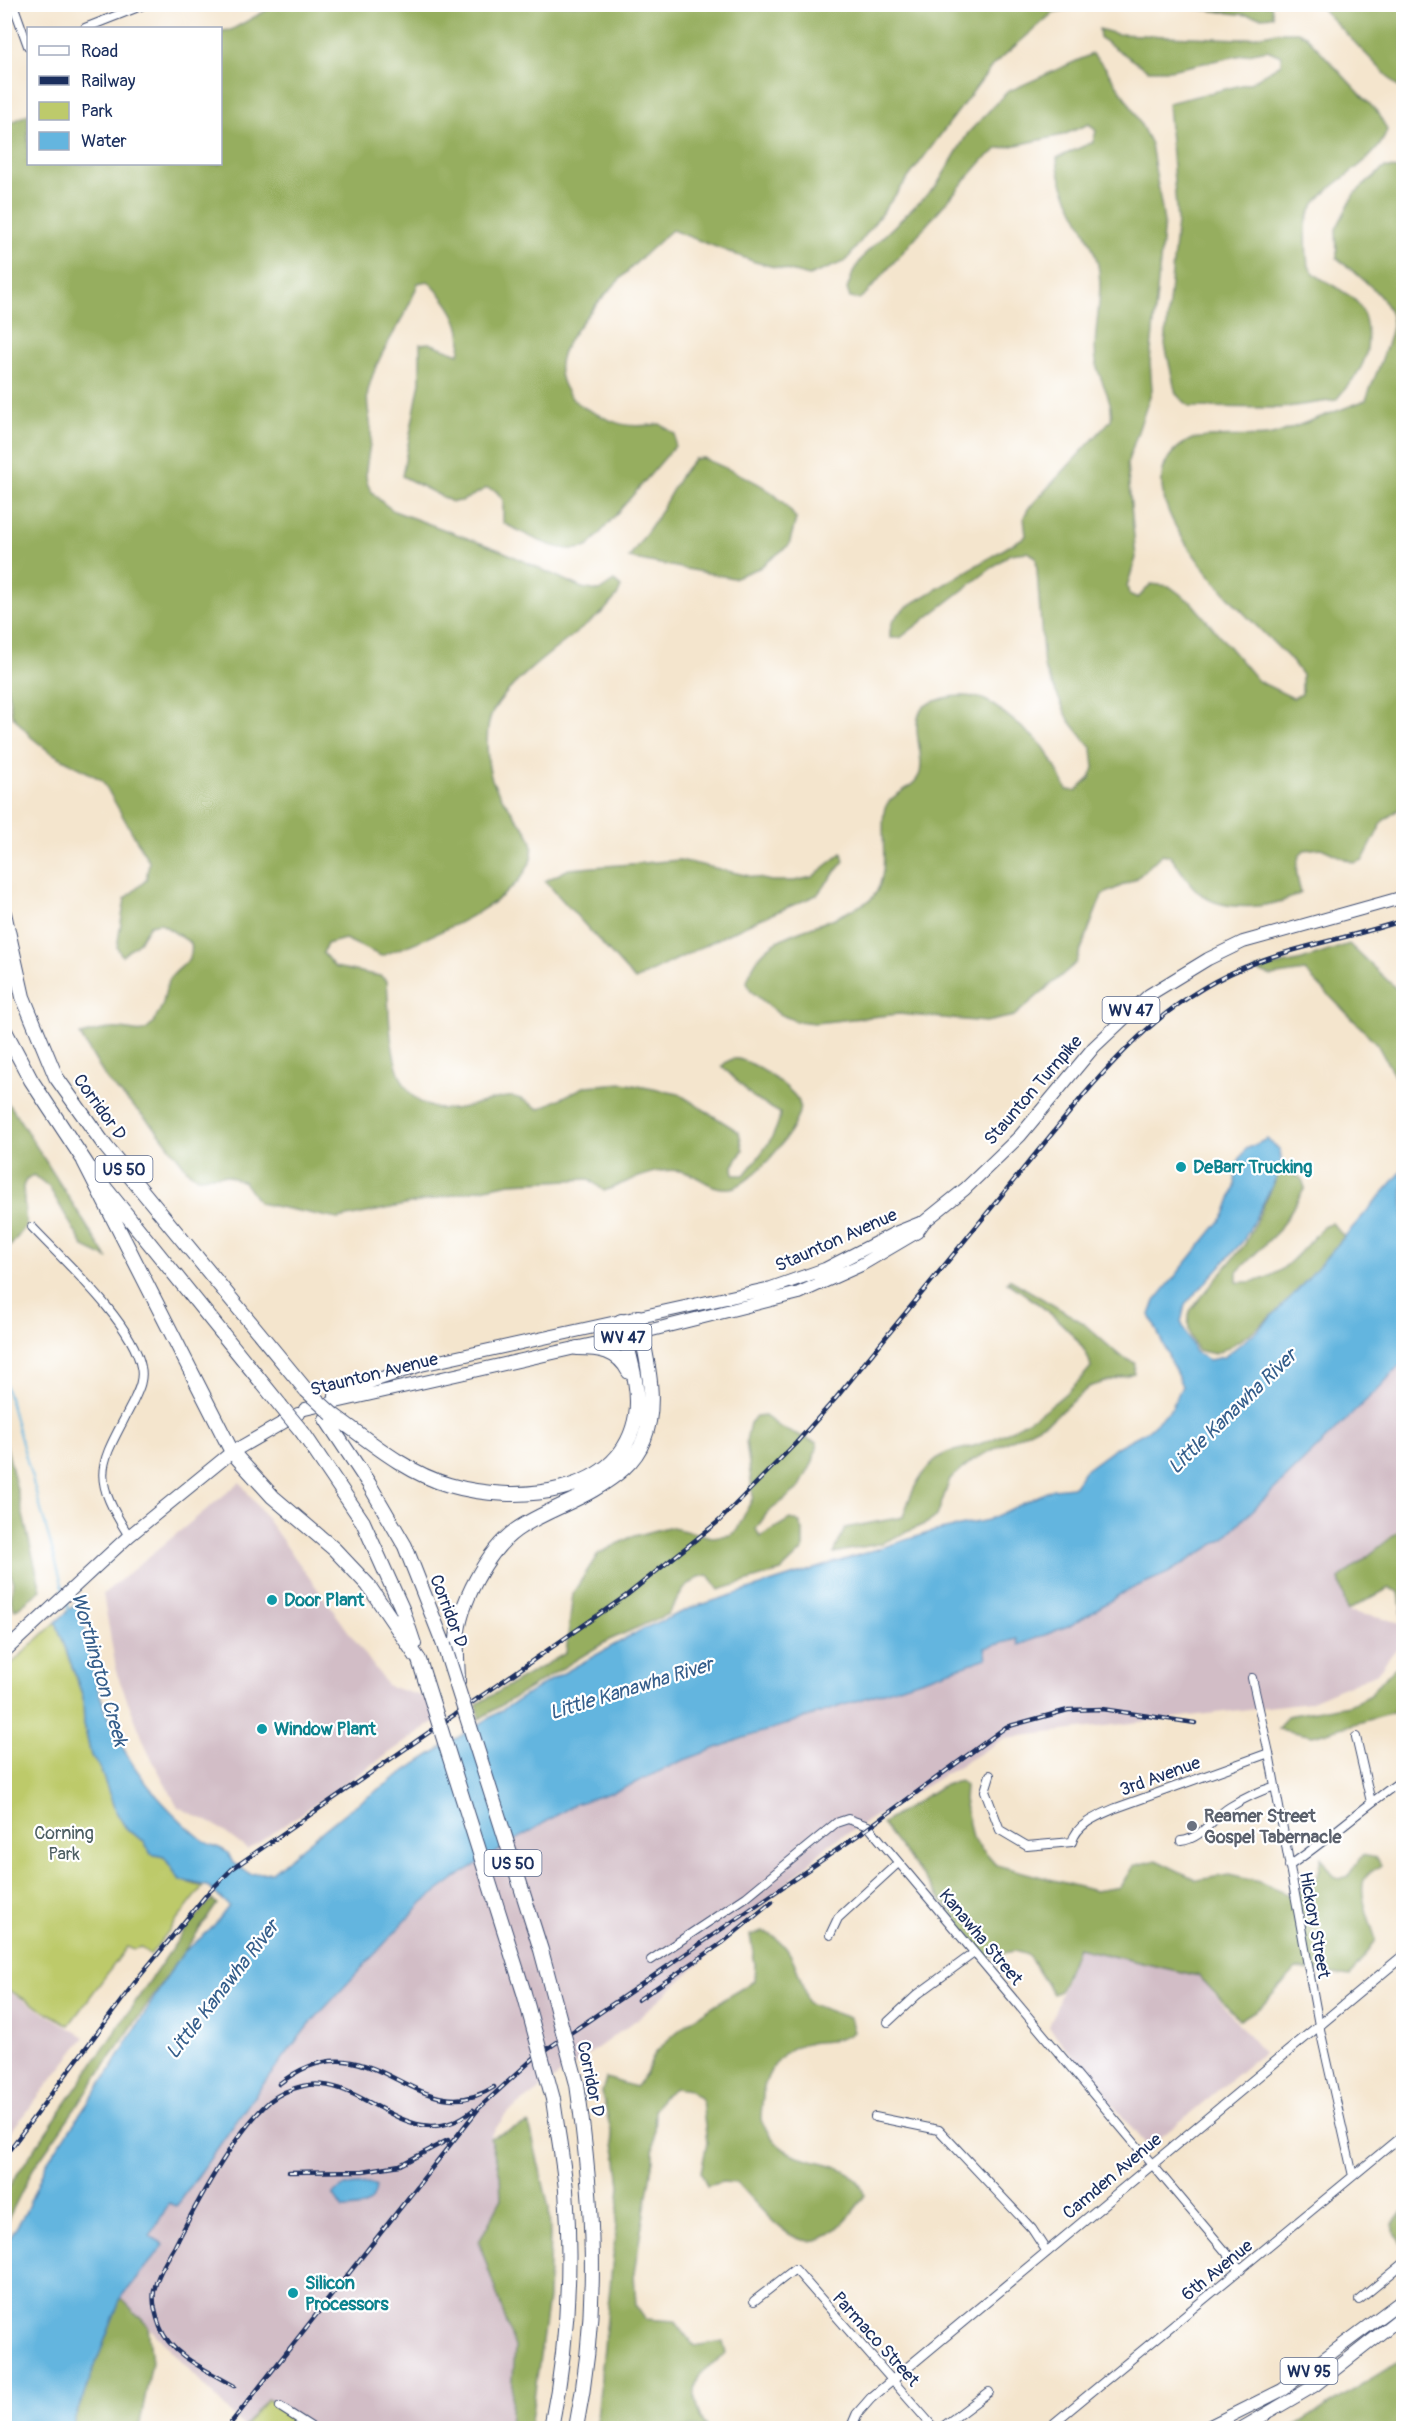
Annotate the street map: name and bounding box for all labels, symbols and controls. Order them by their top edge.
legend [27,27,222,165]
text: Road [81,40,118,63]
text: Railway [81,70,136,93]
text: Park [81,100,113,123]
text: Water [81,130,127,153]
road number: WV 47 [1102,997,1160,1023]
street label: Staunton Turnpike [979,1030,1088,1150]
street label: Corridor D [68,1070,131,1145]
road number: US 50 [96,1156,152,1182]
place label: DeBarr Trucking [1193,1156,1312,1179]
marker: DeBarr Trucking [1174,1160,1188,1174]
street label: Staunton Avenue [772,1203,901,1278]
road number: WV 47 [594,1324,652,1350]
water label: Little Kanawha River [1163,1341,1304,1479]
street label: Staunton Avenue [308,1347,441,1401]
street label: Corridor D [424,1571,473,1651]
water label: Worthington Creek [66,1589,134,1750]
place label: Door Plant [284,1589,365,1612]
marker: Door Plant [265,1593,279,1607]
water label: Little Kanawha River [546,1651,719,1725]
place label: Window Plant [274,1718,377,1741]
marker: Window Plant [255,1722,269,1736]
street label: 3rd Avenue [1117,1751,1204,1802]
place label: Reamer Street Gospel Tabernacle [1204,1805,1343,1849]
marker: Reamer Street Gospel Tabernacle [1185,1819,1199,1833]
park label: Corning Park [34,1822,94,1866]
road number: US 50 [484,1850,542,1876]
street label: Hickory Street [1294,1870,1335,1981]
street label: Kanawha Street [934,1884,1028,1991]
water label: Little Kanawha River [160,1913,286,2064]
street label: Corridor D [571,2039,610,2119]
street label: Camden Avenue [1058,2128,1167,2225]
street label: 6th Avenue [1177,2235,1258,2306]
place label: Silicon Processors [305,2272,390,2316]
marker: Silicon Processors [286,2286,300,2300]
street label: Parmaco Street [827,2287,925,2392]
road number: WV 95 [1280,2358,1338,2384]

